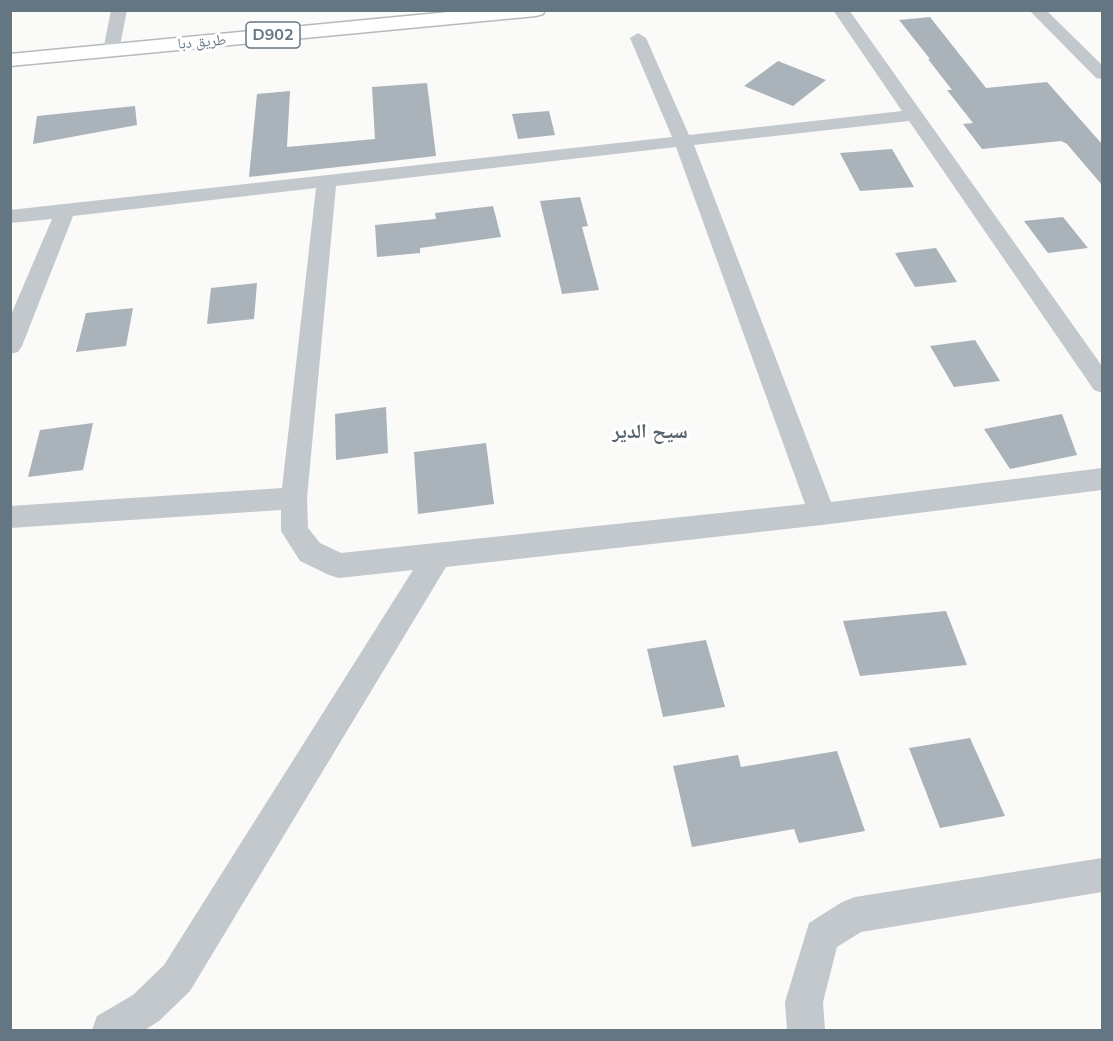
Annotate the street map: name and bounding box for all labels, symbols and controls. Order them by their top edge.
road number: D902 [246,22,300,48]
street label: طريق دبا [177,31,227,53]
district label: سيح الدير [612,420,688,444]

